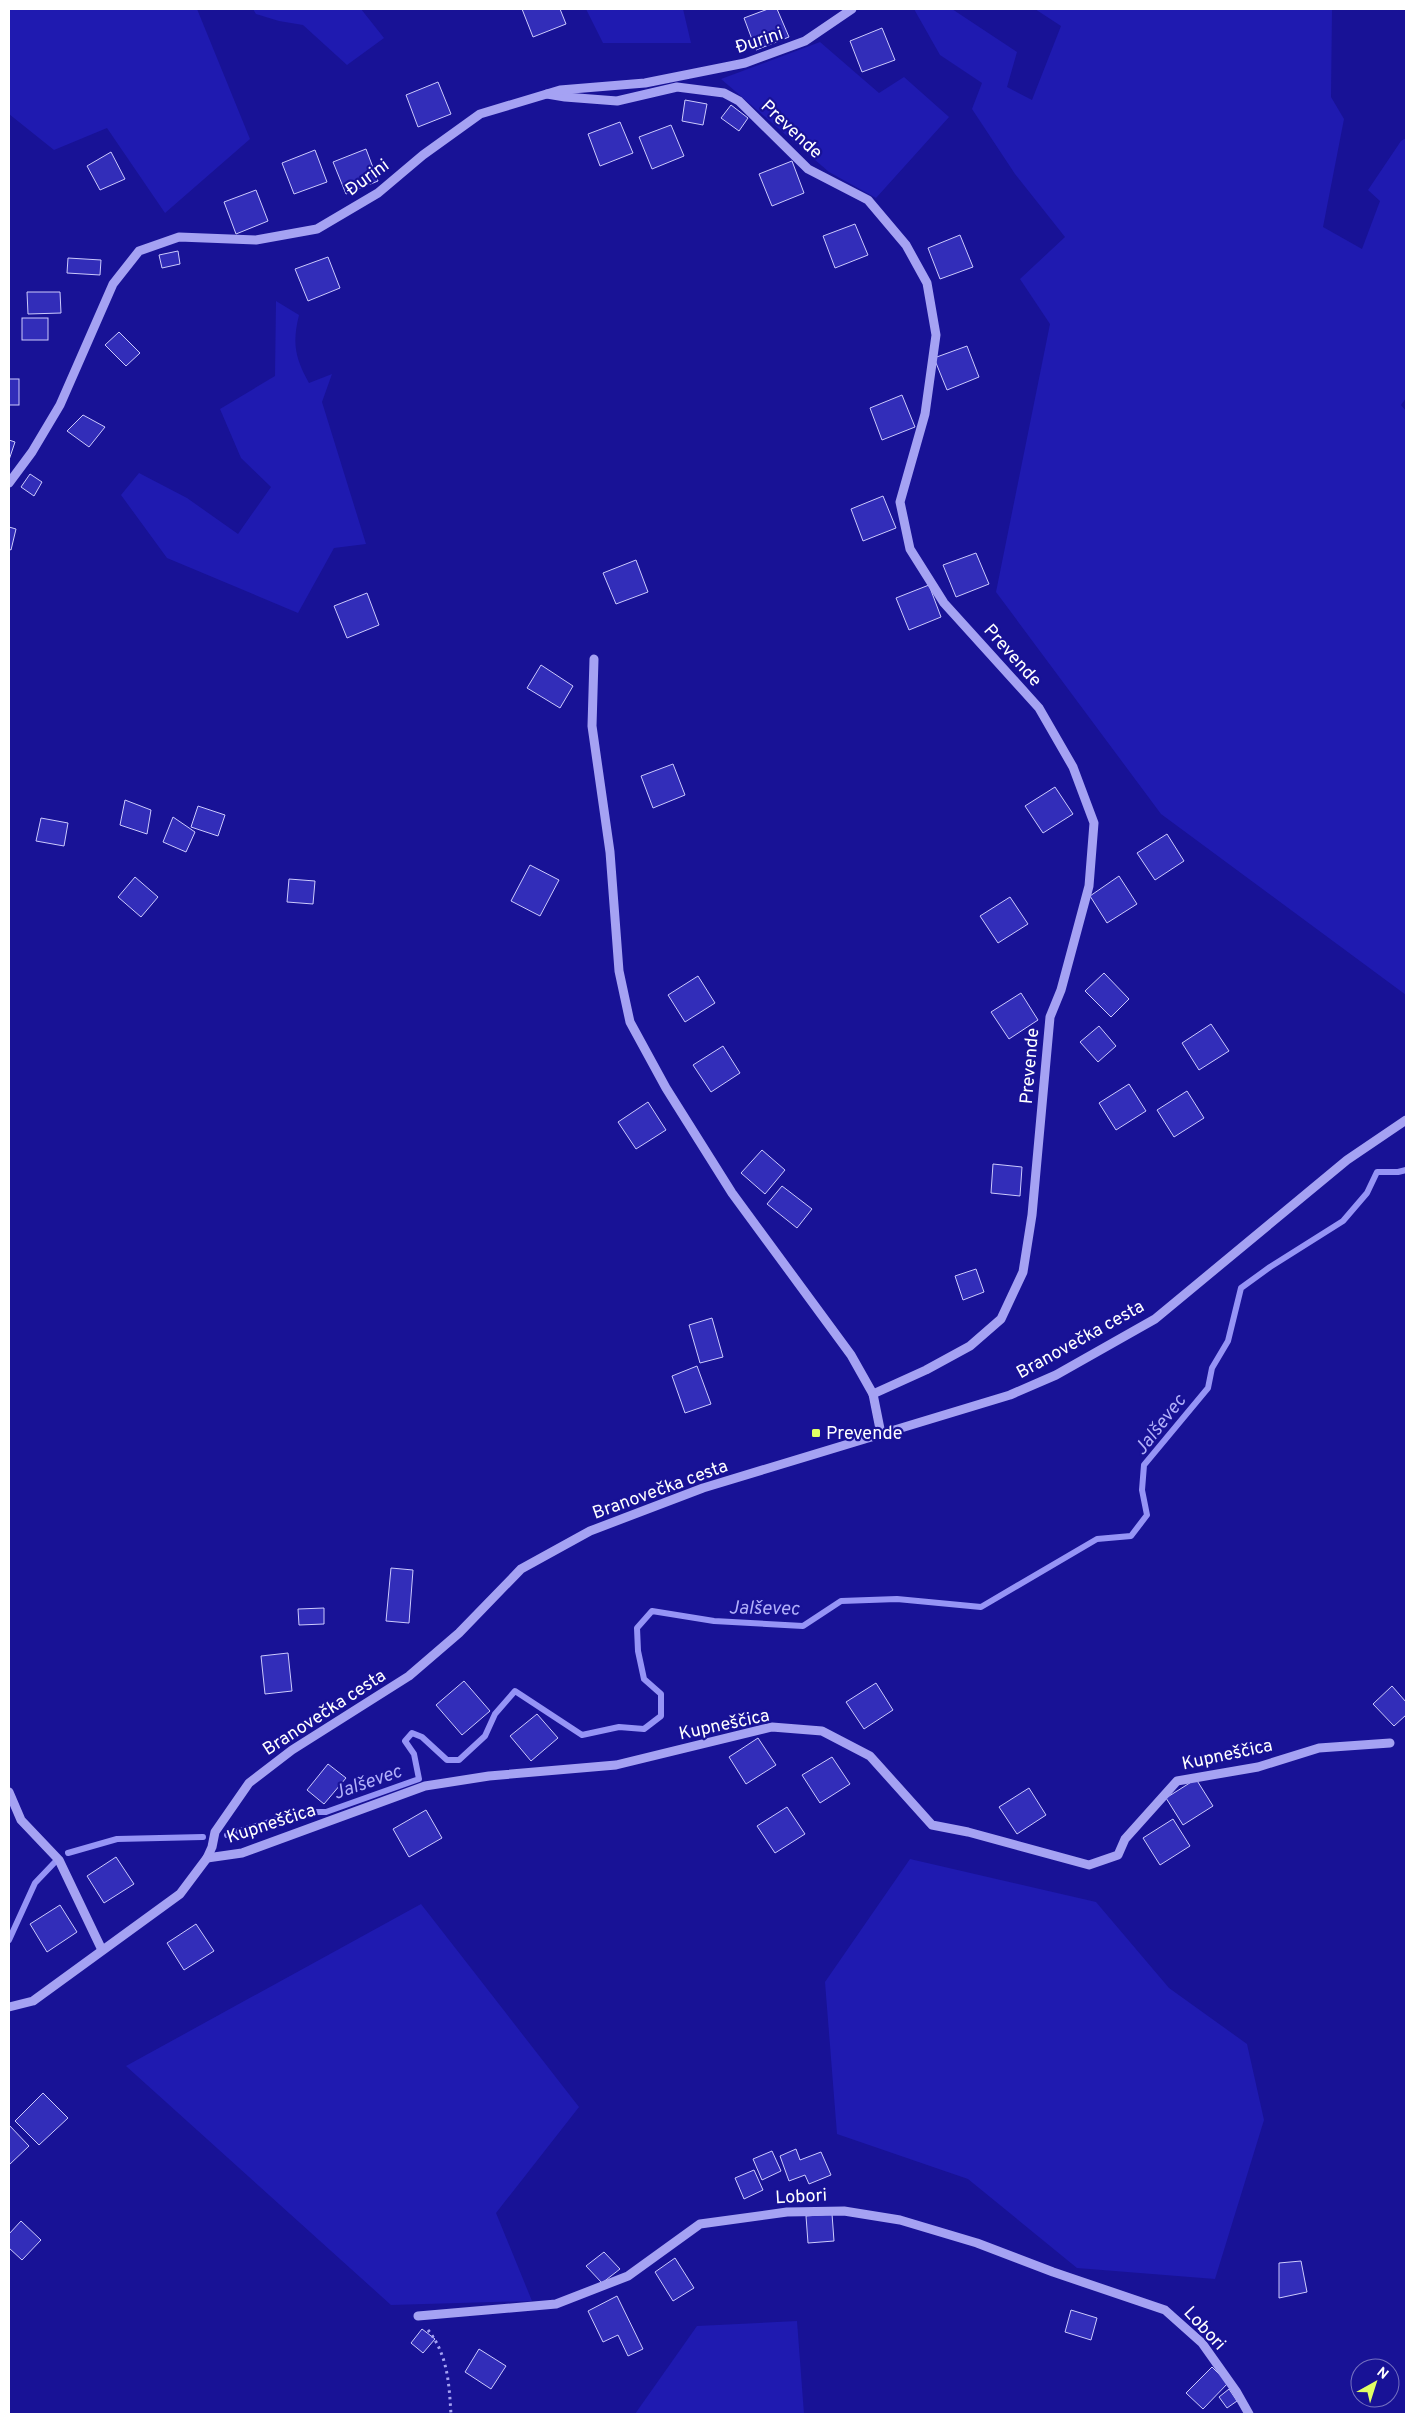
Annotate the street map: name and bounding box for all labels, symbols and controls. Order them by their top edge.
street label: Đurini [733,23,786,60]
street label: Prevende [755,96,827,165]
street label: Đurini [341,155,394,202]
street label: Prevende [978,620,1046,692]
street label: Prevende [1016,1027,1045,1105]
street label: Branovečka cesta [1013,1296,1149,1385]
water label: Jalševec [1129,1389,1192,1460]
place label: Prevende [826,1423,902,1446]
marker: Prevende [810,1427,822,1439]
street label: Branovečka cesta [590,1455,731,1526]
water label: Jalševec [728,1596,800,1622]
street label: Branovečka cesta [259,1665,391,1762]
street label: Kupneščica [677,1705,772,1746]
street label: Kupneščica [1180,1735,1275,1776]
water label: Jalševec [330,1760,406,1806]
street label: Kupneščica [224,1799,319,1850]
street label: Lobori [775,2185,828,2210]
street label: Lobori [1178,2302,1230,2356]
north arrow [1350,2358,1400,2408]
text: N [1373,2364,1391,2384]

